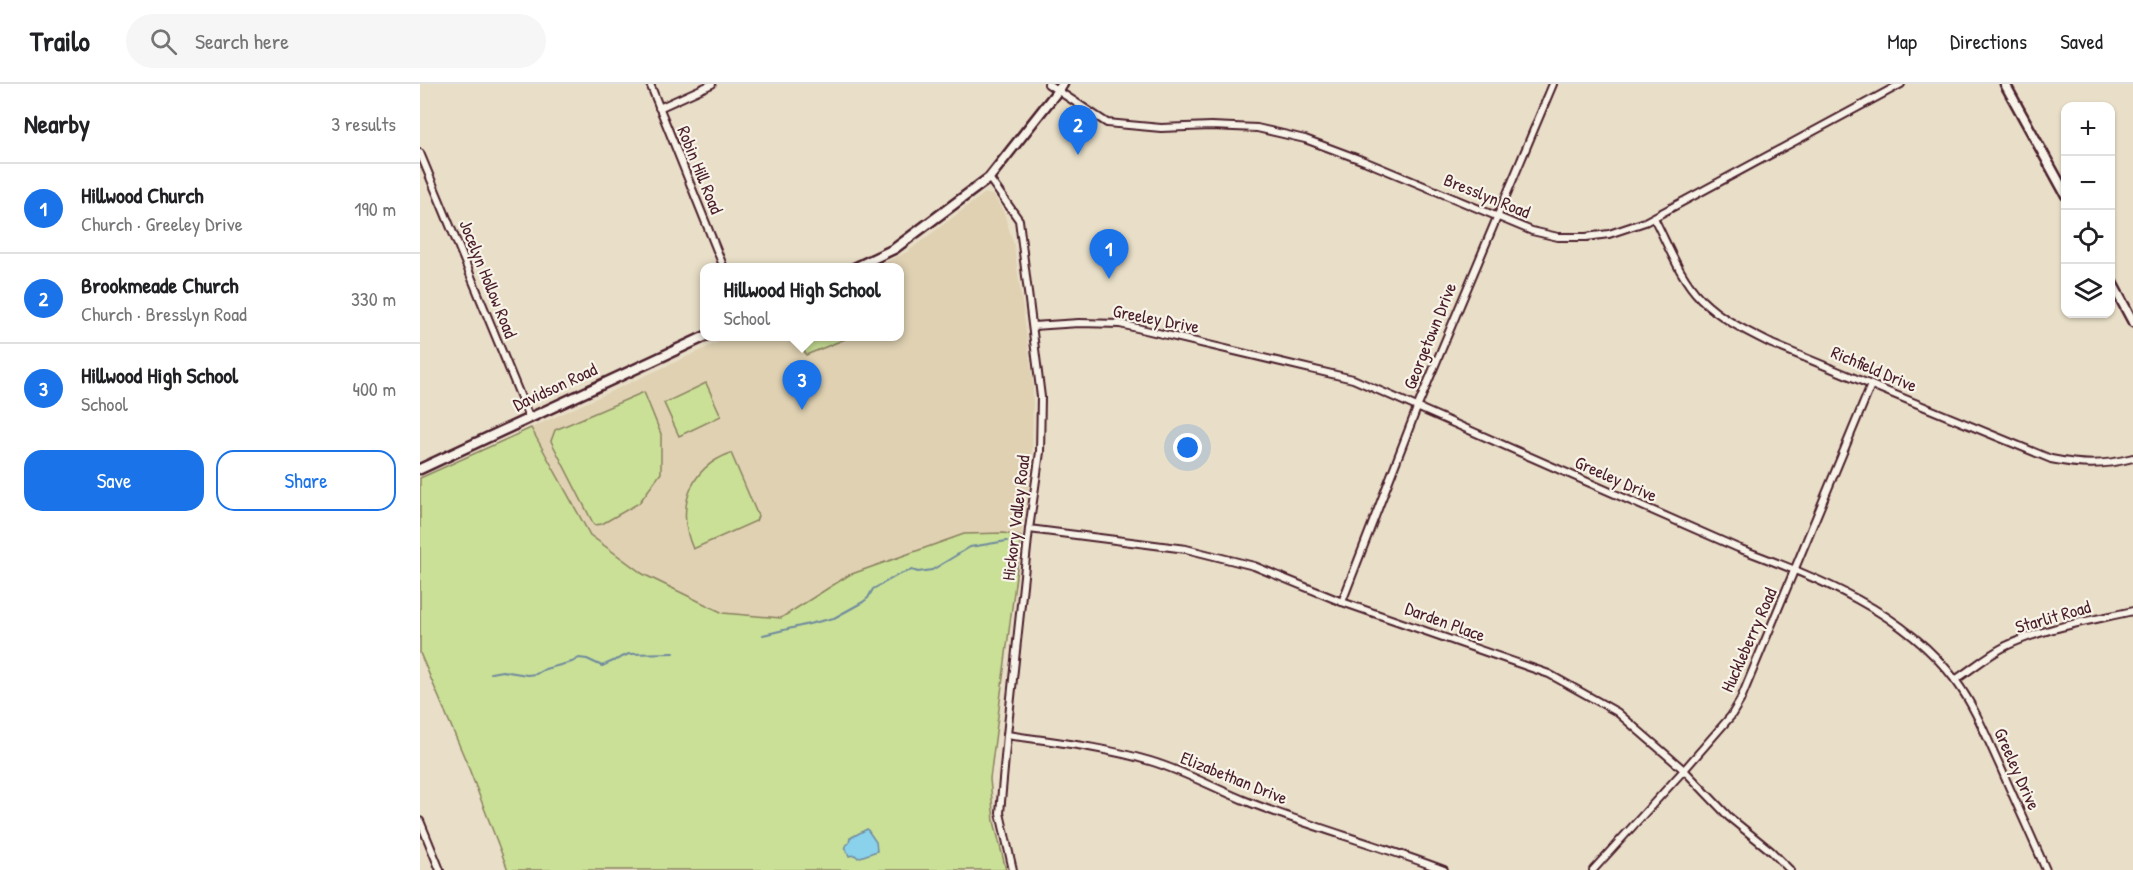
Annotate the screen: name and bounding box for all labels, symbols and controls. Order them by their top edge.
search box [126,14,546,68]
text: Trailo [30,22,90,60]
icon: search [147,25,180,58]
text: Search here [195,26,289,56]
text: Map [1887,27,1917,56]
text: Directions [1950,27,2027,56]
text: Saved [2060,27,2103,56]
map controls [2061,102,2115,318]
button: + [2061,102,2115,156]
text: Nearby [24,106,90,141]
pin: 2 [1058,106,1098,155]
text: 3 results [331,110,396,137]
street label: Robin Hill Road [671,122,729,218]
button: − [2061,156,2115,210]
street label: Bresslyn Road [1440,167,1534,224]
text: Hillwood Church [81,180,204,210]
text: 1 [40,195,47,222]
text: 190 m [354,195,396,222]
text: Church · Greeley Drive [81,210,243,237]
button: locate [2061,210,2115,264]
street label: Jocelyn Hollow Road [453,216,524,342]
pin: 1 [1090,230,1128,279]
popup [700,263,904,341]
button: layers [2061,264,2115,318]
text: Brookmeade Church [81,270,239,300]
text: Hillwood High School [723,274,881,304]
street label: Georgetown Drive [1397,279,1462,393]
text: 2 [39,285,48,312]
text: 330 m [351,285,396,312]
street label: Greeley Drive [1111,298,1201,339]
text: Church · Bresslyn Road [81,300,247,327]
text: School [723,304,770,331]
street label: Richfield Drive [1827,339,1921,398]
street label: Davidson Road [509,356,601,417]
text: Hillwood High School [81,360,238,390]
pin: 3 [782,360,821,410]
text: 3 [39,375,48,402]
text: 400 m [352,375,396,402]
text: School [81,390,128,417]
your location [1173,433,1202,462]
street label: Greeley Drive [1571,449,1661,508]
button: Save [24,450,204,511]
button: Share [216,450,396,511]
street label: Hickory Valley Road [995,454,1036,582]
street label: Huckleberry Road [1714,584,1783,696]
street label: Starlit Road [2012,594,2093,639]
street label: Darden Place [1402,595,1489,648]
street label: Greeley Drive [1988,724,2047,814]
street label: Elizabethan Drive [1177,745,1291,810]

